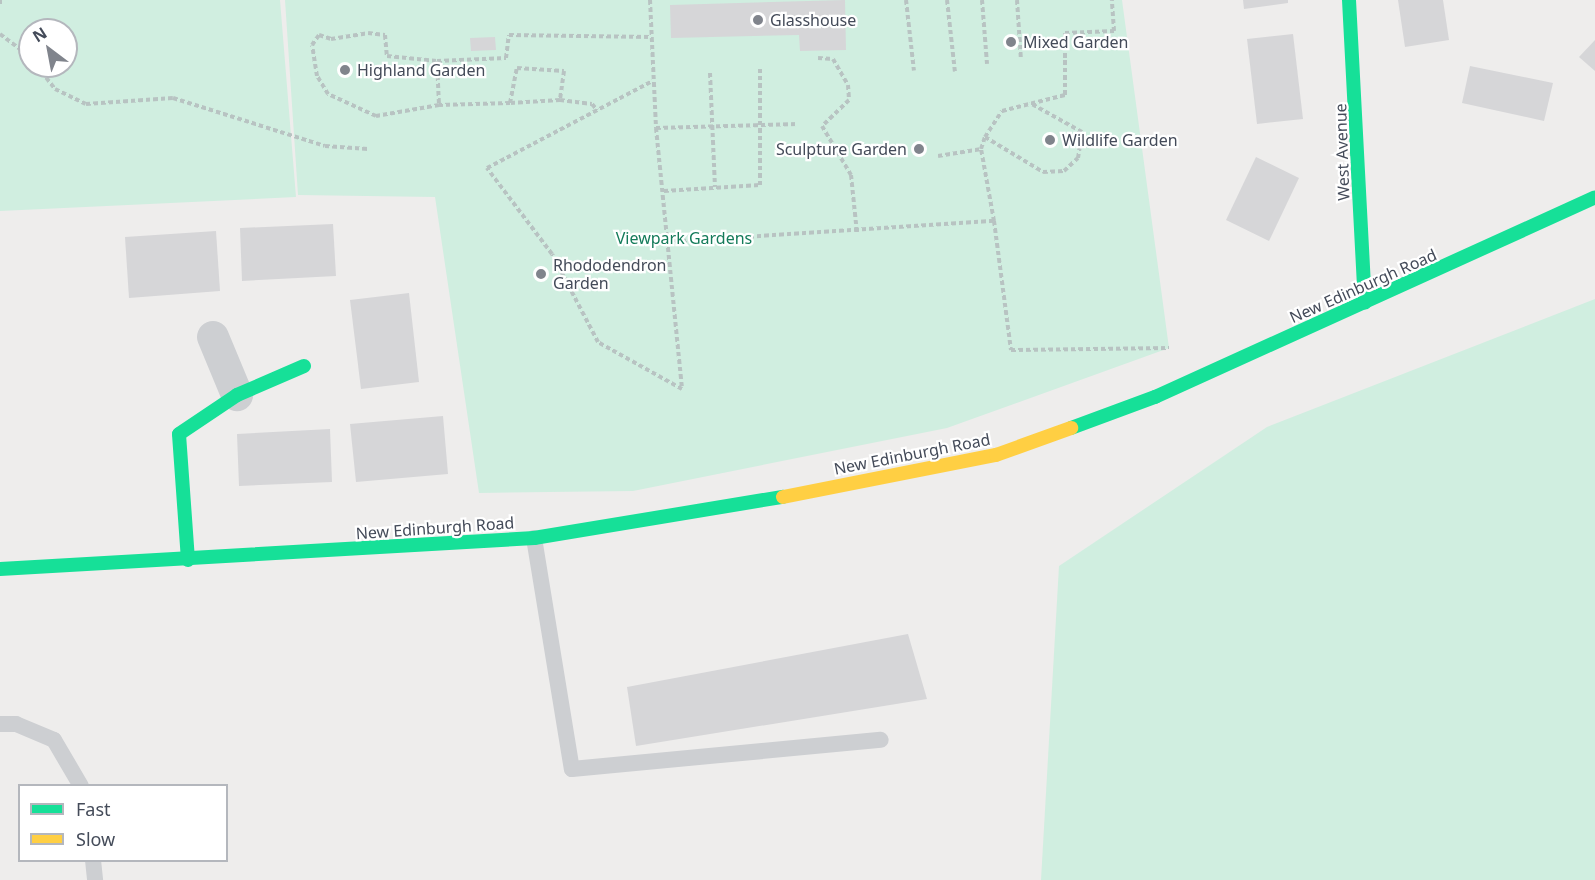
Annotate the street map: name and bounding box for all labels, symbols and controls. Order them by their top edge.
place label: Glasshouse [770,10,856,30]
marker: Glasshouse [751,13,765,27]
north arrow [18,18,78,78]
text: N [28,22,51,47]
place label: Mixed Garden [1023,32,1128,52]
marker: Mixed Garden [1004,35,1018,49]
place label: Highland Garden [357,60,485,80]
marker: Highland Garden [338,63,352,77]
street label: West Avenue [1331,103,1353,201]
place label: Wildlife Garden [1062,130,1178,150]
marker: Wildlife Garden [1043,133,1057,147]
place label: Sculpture Garden [776,139,907,159]
marker: Sculpture Garden [912,142,926,156]
park label: Viewpark Gardens [616,228,752,248]
street label: New Edinburgh Road [1287,245,1439,327]
place label: Rhododendron Garden [553,255,666,293]
marker: Rhododendron Garden [534,267,548,281]
street label: New Edinburgh Road [832,429,992,479]
street label: New Edinburgh Road [355,513,515,543]
legend [18,784,228,862]
text: Fast [76,797,111,821]
text: Slow [76,827,115,851]

